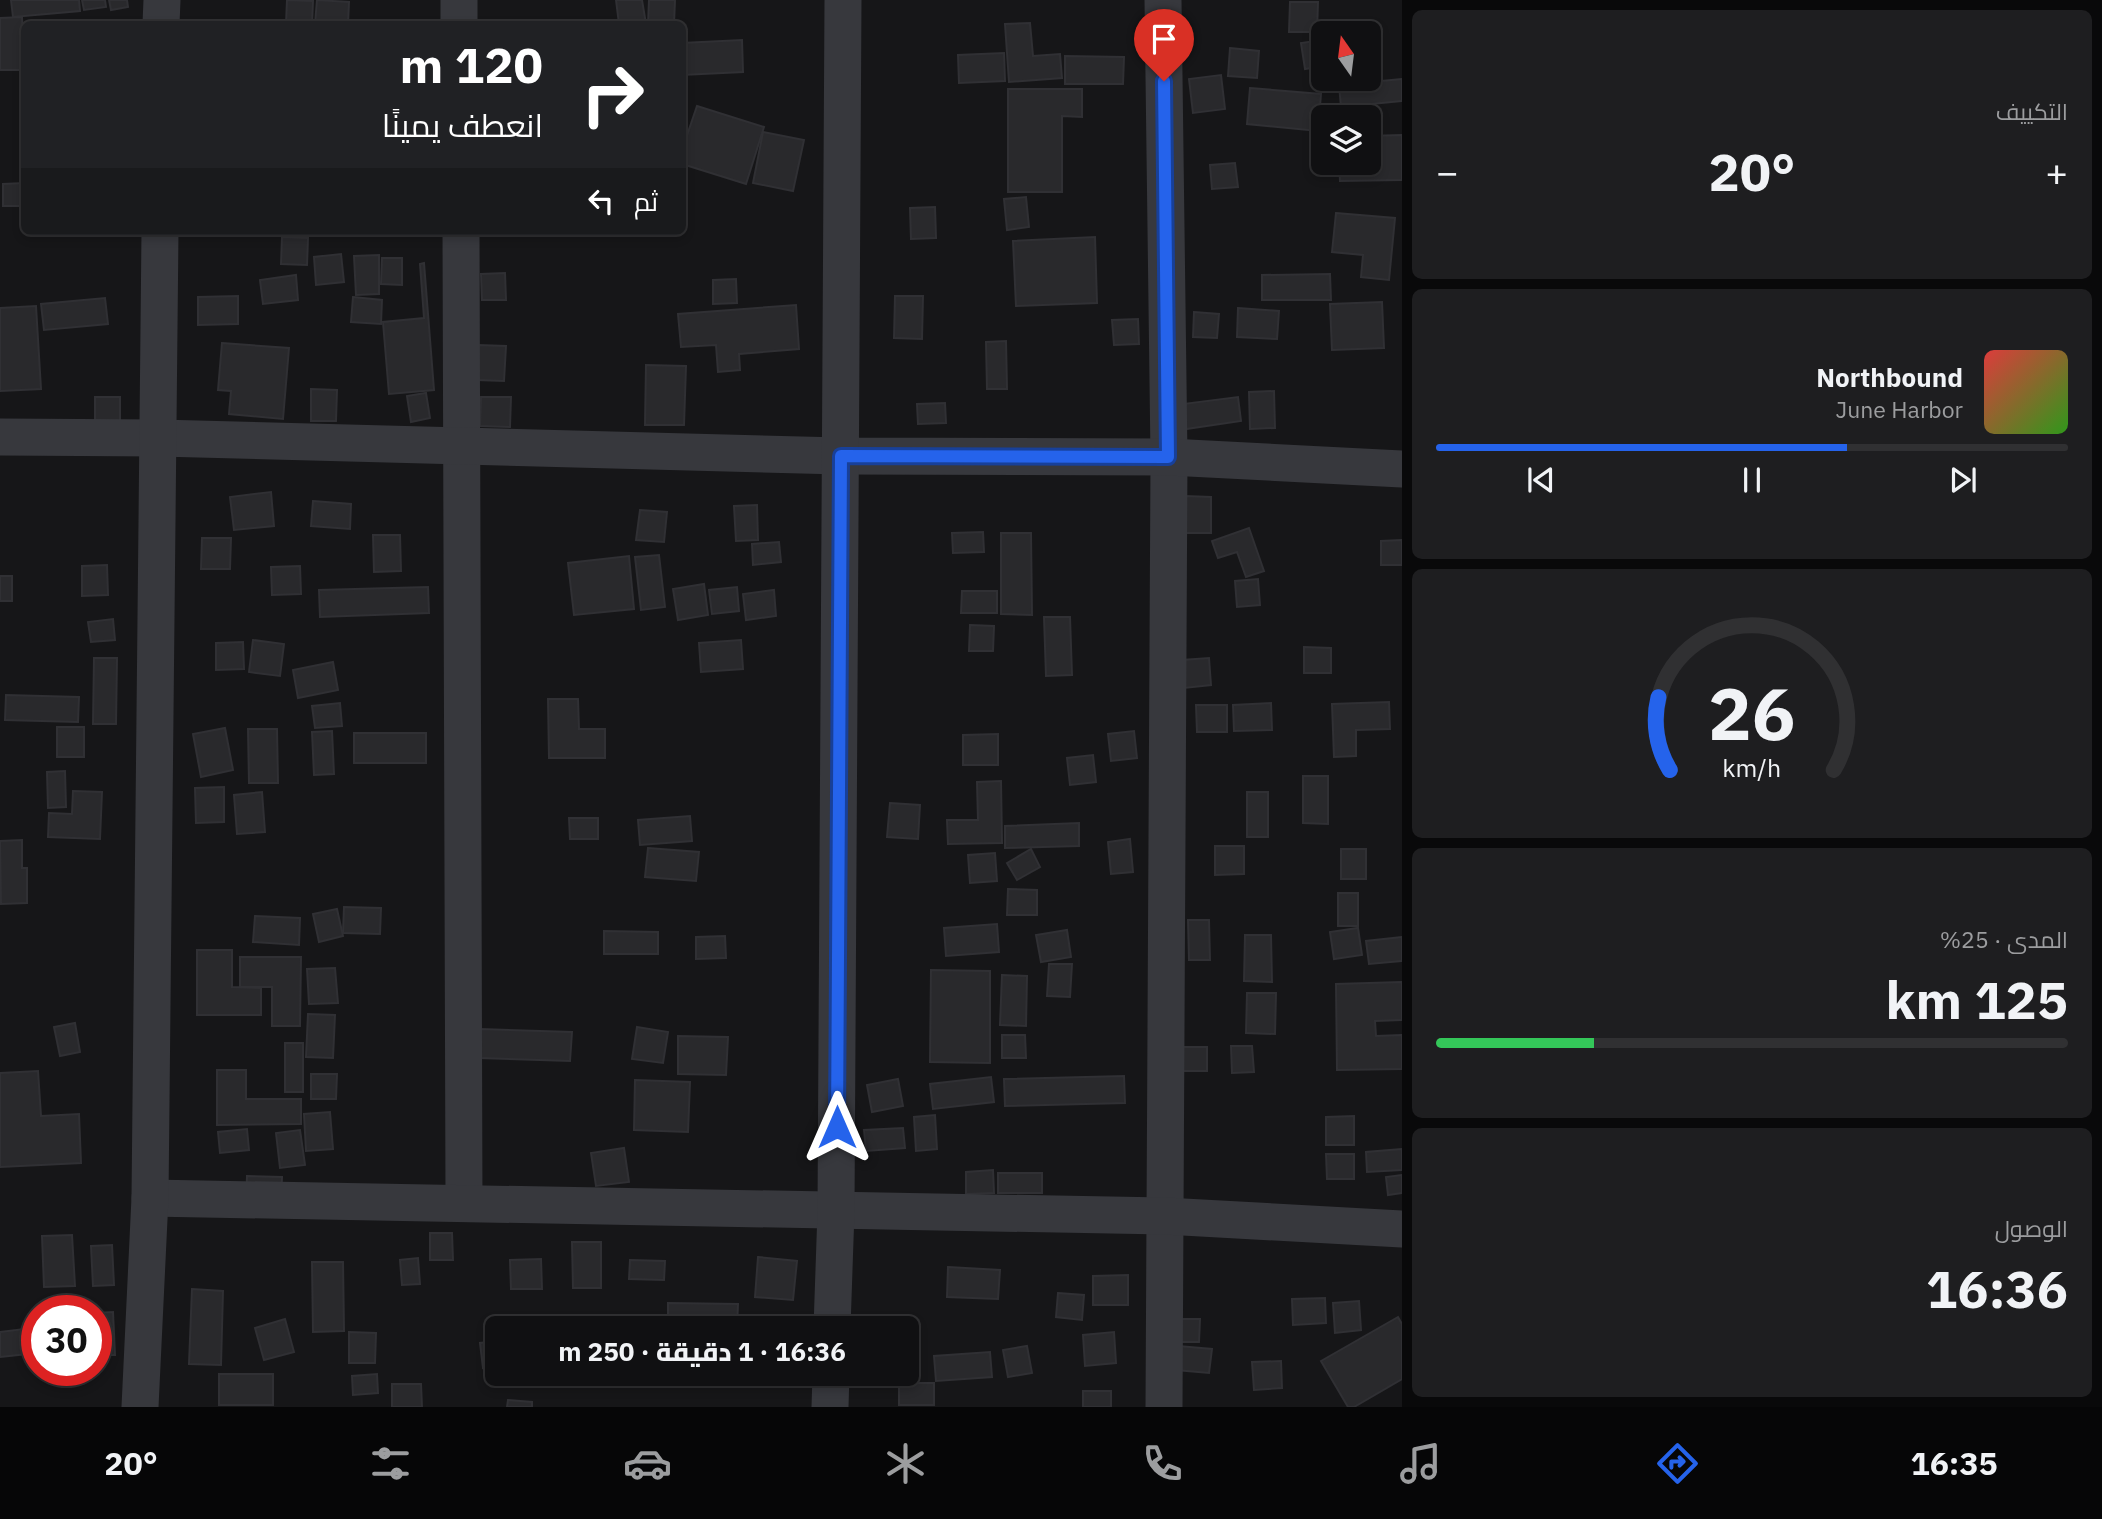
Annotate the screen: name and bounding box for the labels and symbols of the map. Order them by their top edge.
pin [1134,9,1194,81]
north arrow [1311,21,1381,91]
position arrow [800,1090,874,1164]
speed limit sign: 30 [21,1295,112,1386]

